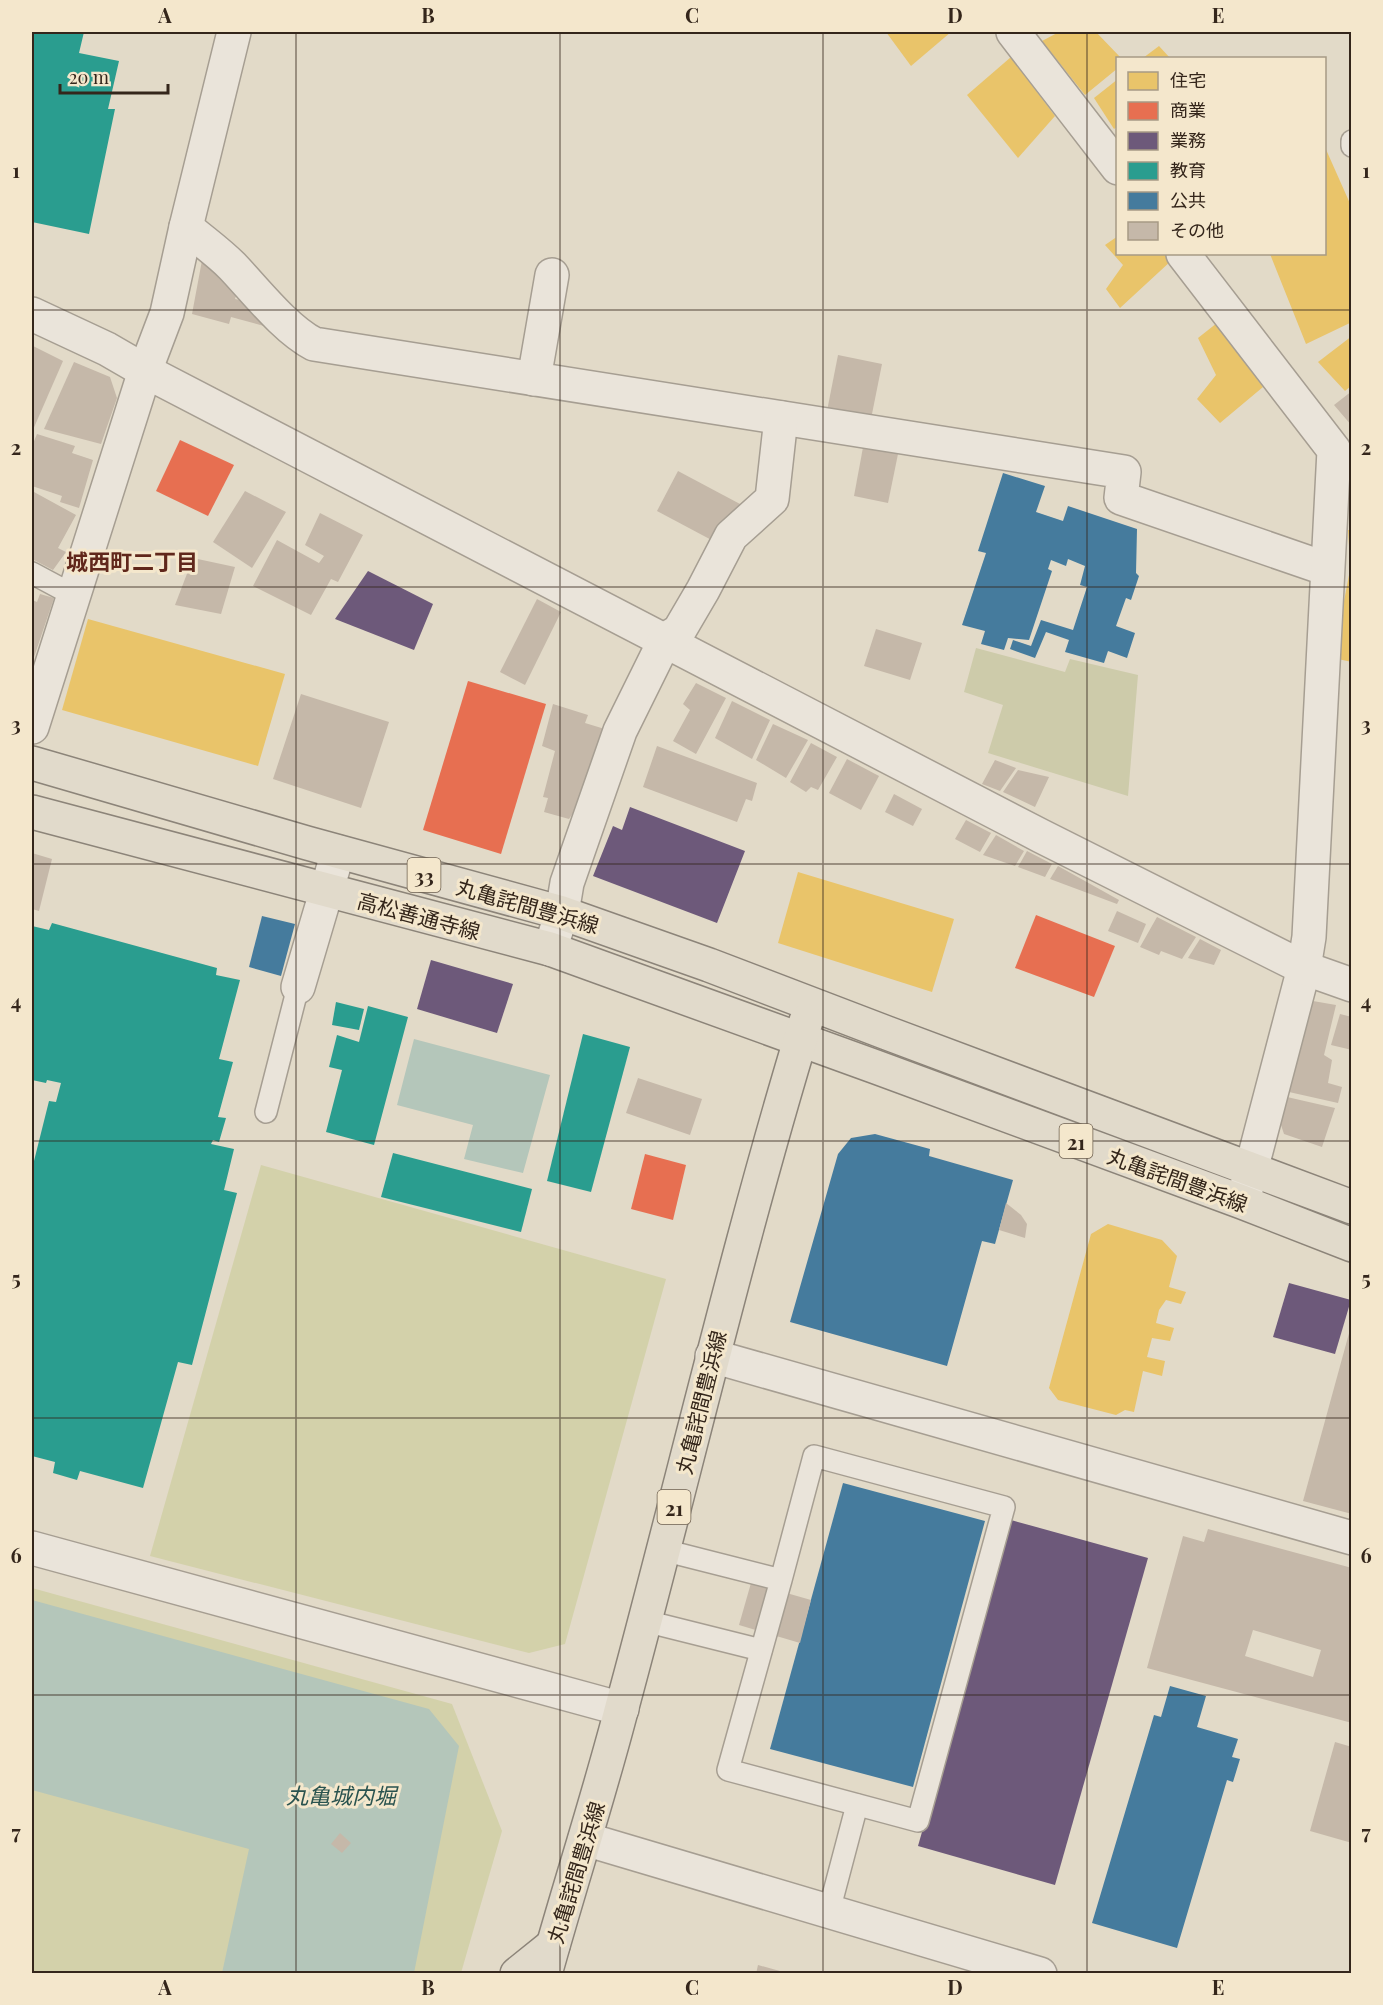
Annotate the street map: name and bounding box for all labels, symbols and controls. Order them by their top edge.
text: A [157,1,172,28]
text: B [421,1,435,28]
text: C [685,1,699,28]
text: D [947,1,963,28]
text: E [1212,1,1224,28]
scale bar [60,57,168,95]
legend [1116,57,1326,255]
text: 20 m [69,65,109,89]
text: 住宅 [1170,68,1206,92]
text: 商業 [1170,98,1206,122]
text: 業務 [1170,128,1206,152]
text: 1 [12,156,20,183]
text: 1 [1362,156,1370,183]
text: 教育 [1170,158,1206,182]
text: 公共 [1170,188,1206,212]
text: その他 [1170,218,1224,242]
text: 2 [11,433,21,460]
text: 2 [1361,433,1371,460]
district label: 城西町二丁目 [66,546,198,576]
text: 3 [11,710,21,737]
text: 3 [1361,710,1371,737]
road number: 33 [408,858,440,892]
street label: 丸亀詫間豊浜線 [453,871,603,939]
street label: 高松善通寺線 [355,885,483,945]
text: 4 [11,987,21,1014]
text: 4 [1361,987,1371,1014]
road number: 21 [1060,1124,1092,1158]
street label: 丸亀詫間豊浜線 [1104,1141,1252,1217]
text: 5 [11,1264,21,1291]
text: 5 [1361,1264,1371,1291]
street label: 丸亀詫間豊浜線 [669,1327,731,1477]
road number: 21 [658,1490,690,1524]
text: 6 [10,1541,22,1568]
text: 6 [1360,1541,1372,1568]
water label: 丸亀城内堀 [286,1780,399,1810]
street label: 丸亀詫間豊浜線 [540,1798,610,1946]
text: 7 [11,1818,21,1845]
text: 7 [1361,1818,1371,1845]
text: A [157,1973,172,2000]
text: B [421,1973,435,2000]
text: C [685,1973,699,2000]
text: D [947,1973,963,2000]
text: E [1212,1973,1224,2000]

